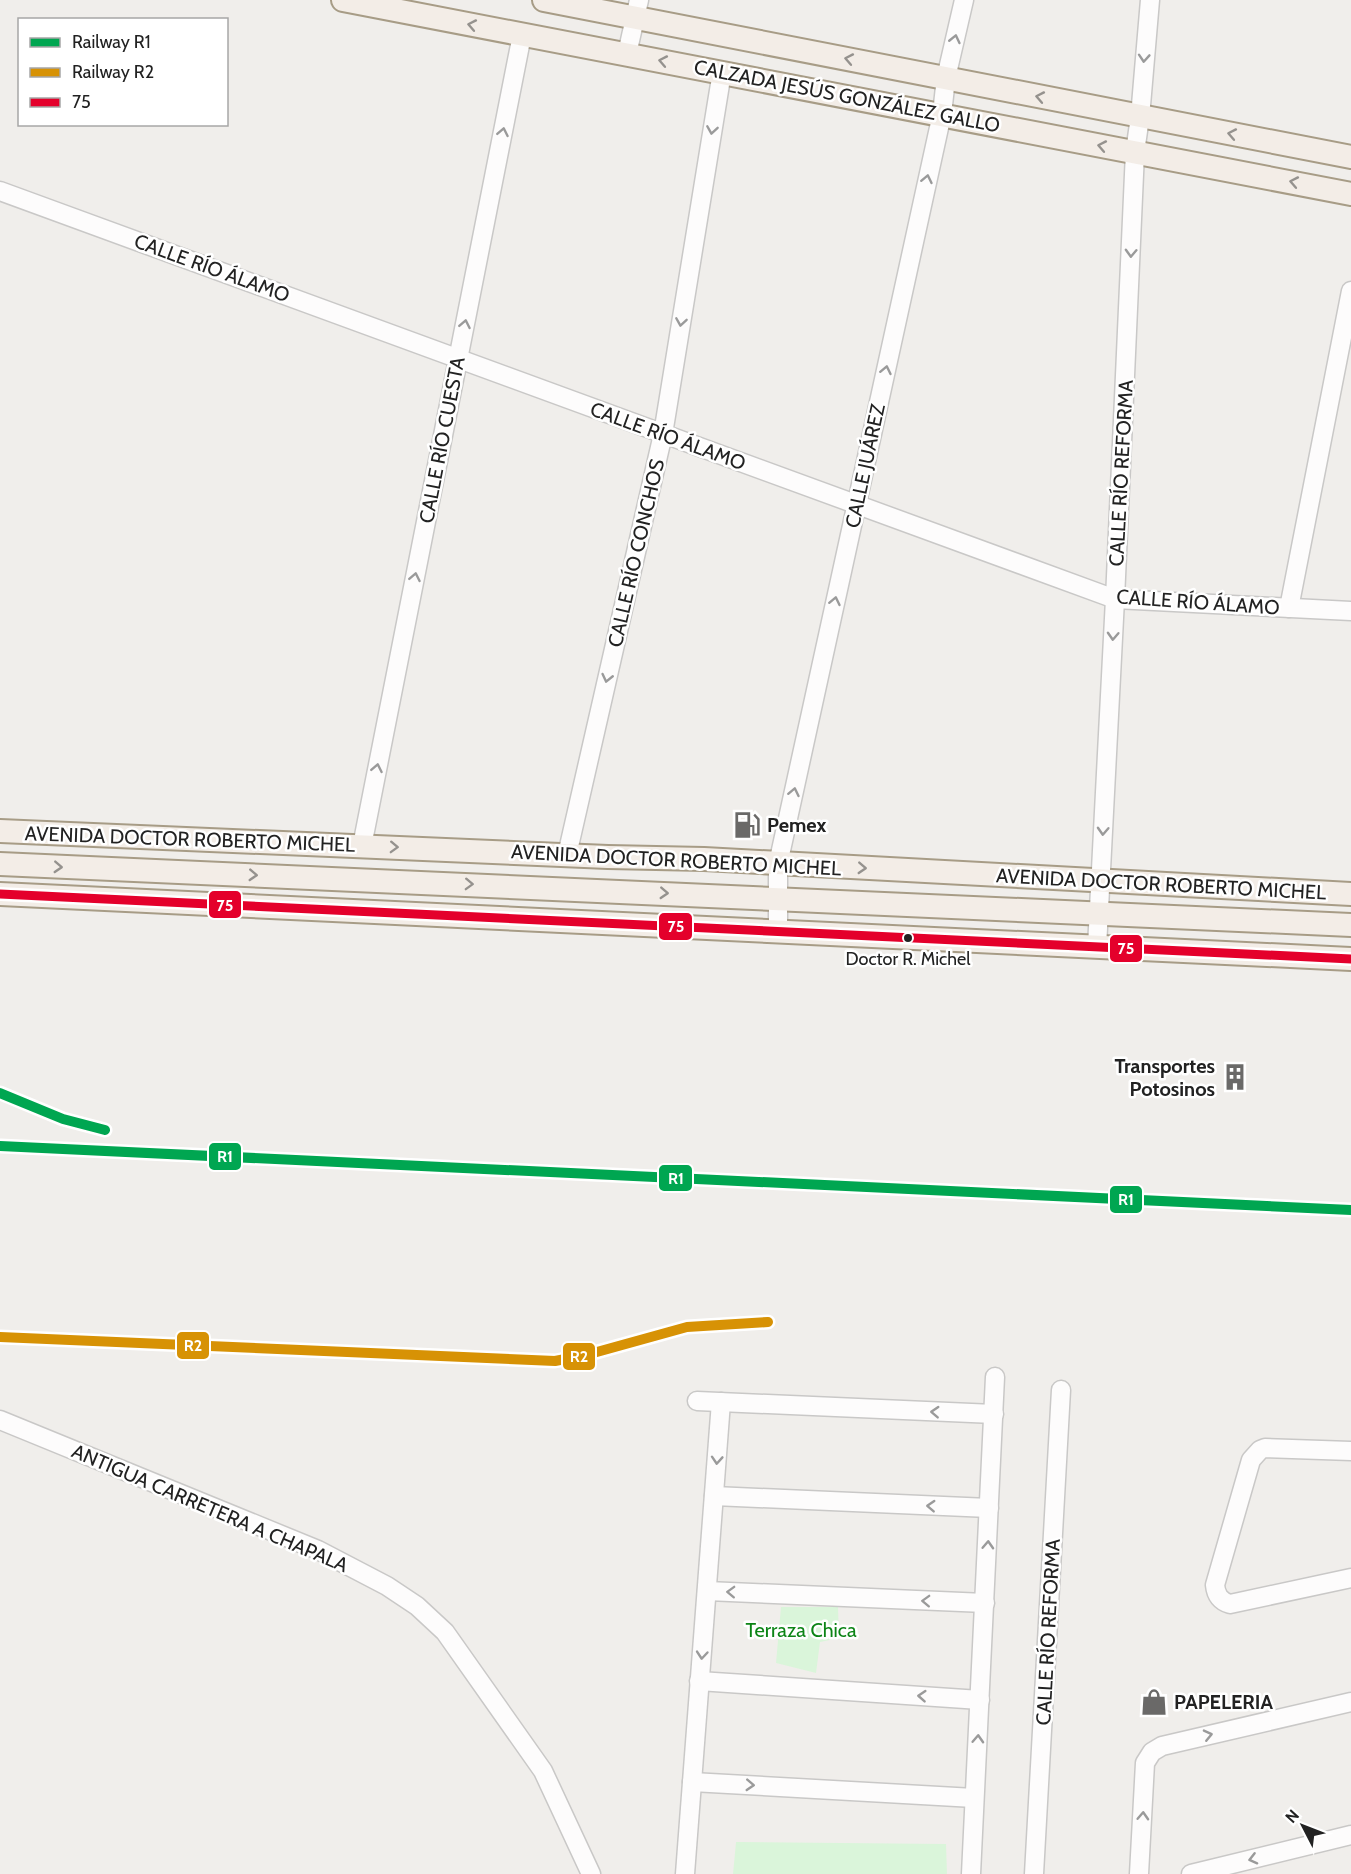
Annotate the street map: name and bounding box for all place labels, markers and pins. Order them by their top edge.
fuel station icon: Pemex [732,810,762,840]
place label: Pemex [767,813,827,837]
marker: Doctor R. Michel [902,932,914,944]
place label: Doctor R. Michel [846,948,971,970]
place label: Transportes Potosinos [1115,1054,1215,1101]
building icon: Transportes Potosinos [1220,1062,1250,1092]
shop icon: PAPELERIA [1139,1687,1169,1717]
place label: PAPELERIA [1174,1690,1273,1714]

